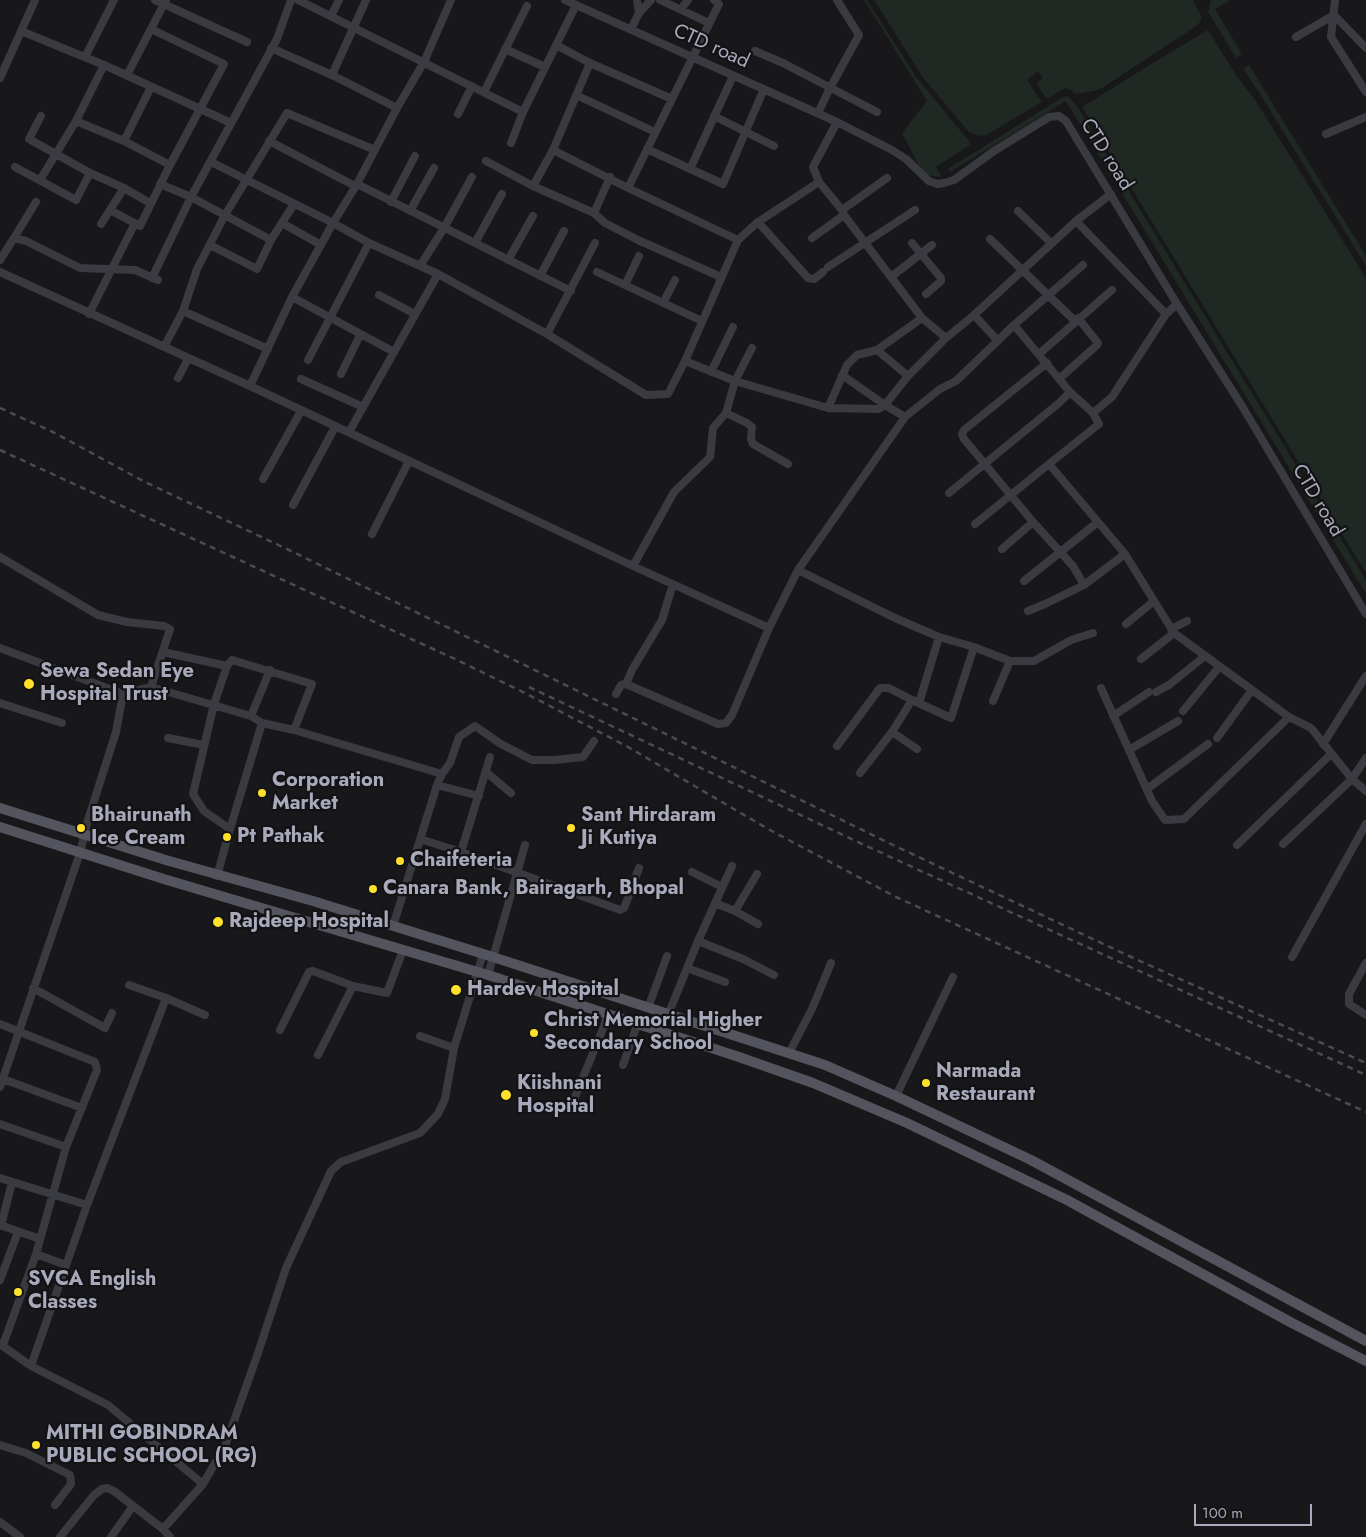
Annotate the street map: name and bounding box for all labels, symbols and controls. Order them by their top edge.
street label: CTD road [669,20,753,74]
street label: CTD road [1074,115,1138,195]
street label: CTD road [1286,460,1348,542]
place label: Sewa Sedan Eye Hospital Trust [40,660,194,707]
marker: Sewa Sedan Eye Hospital Trust [22,677,36,691]
place label: Corporation Market [272,769,384,816]
marker: Corporation Market [256,787,268,799]
place label: Bhairunath Ice Cream [91,804,192,851]
place label: Sant Hirdaram Ji Kutiya [581,804,716,851]
marker: Bhairunath Ice Cream [75,822,87,834]
marker: Sant Hirdaram Ji Kutiya [565,822,577,834]
place label: Pt Pathak [237,825,325,849]
marker: Pt Pathak [221,831,233,843]
place label: Chaifeteria [410,849,512,873]
marker: Chaifeteria [394,855,406,867]
place label: Canara Bank, Bairagarh, Bhopal [383,877,684,901]
marker: Canara Bank, Bairagarh, Bhopal [367,883,379,895]
place label: Rajdeep Hospital [229,910,389,934]
marker: Rajdeep Hospital [211,915,225,929]
place label: Hardev Hospital [467,978,619,1002]
marker: Hardev Hospital [449,983,463,997]
place label: Christ Memorial Higher Secondary School [544,1009,763,1056]
marker: Christ Memorial Higher Secondary School [528,1027,540,1039]
place label: Narmada Restaurant [936,1060,1035,1107]
place label: Kiishnani Hospital [517,1072,602,1119]
marker: Narmada Restaurant [920,1077,932,1089]
marker: Kiishnani Hospital [499,1088,513,1102]
place label: SVCA English Classes [28,1268,156,1315]
marker: SVCA English Classes [12,1286,24,1298]
place label: MITHI GOBINDRAM PUBLIC SCHOOL (RG) [46,1422,257,1469]
marker: MITHI GOBINDRAM PUBLIC SCHOOL (RG) [30,1439,42,1451]
scale bar [1196,1494,1314,1526]
text: 100 m [1202,1502,1243,1524]

